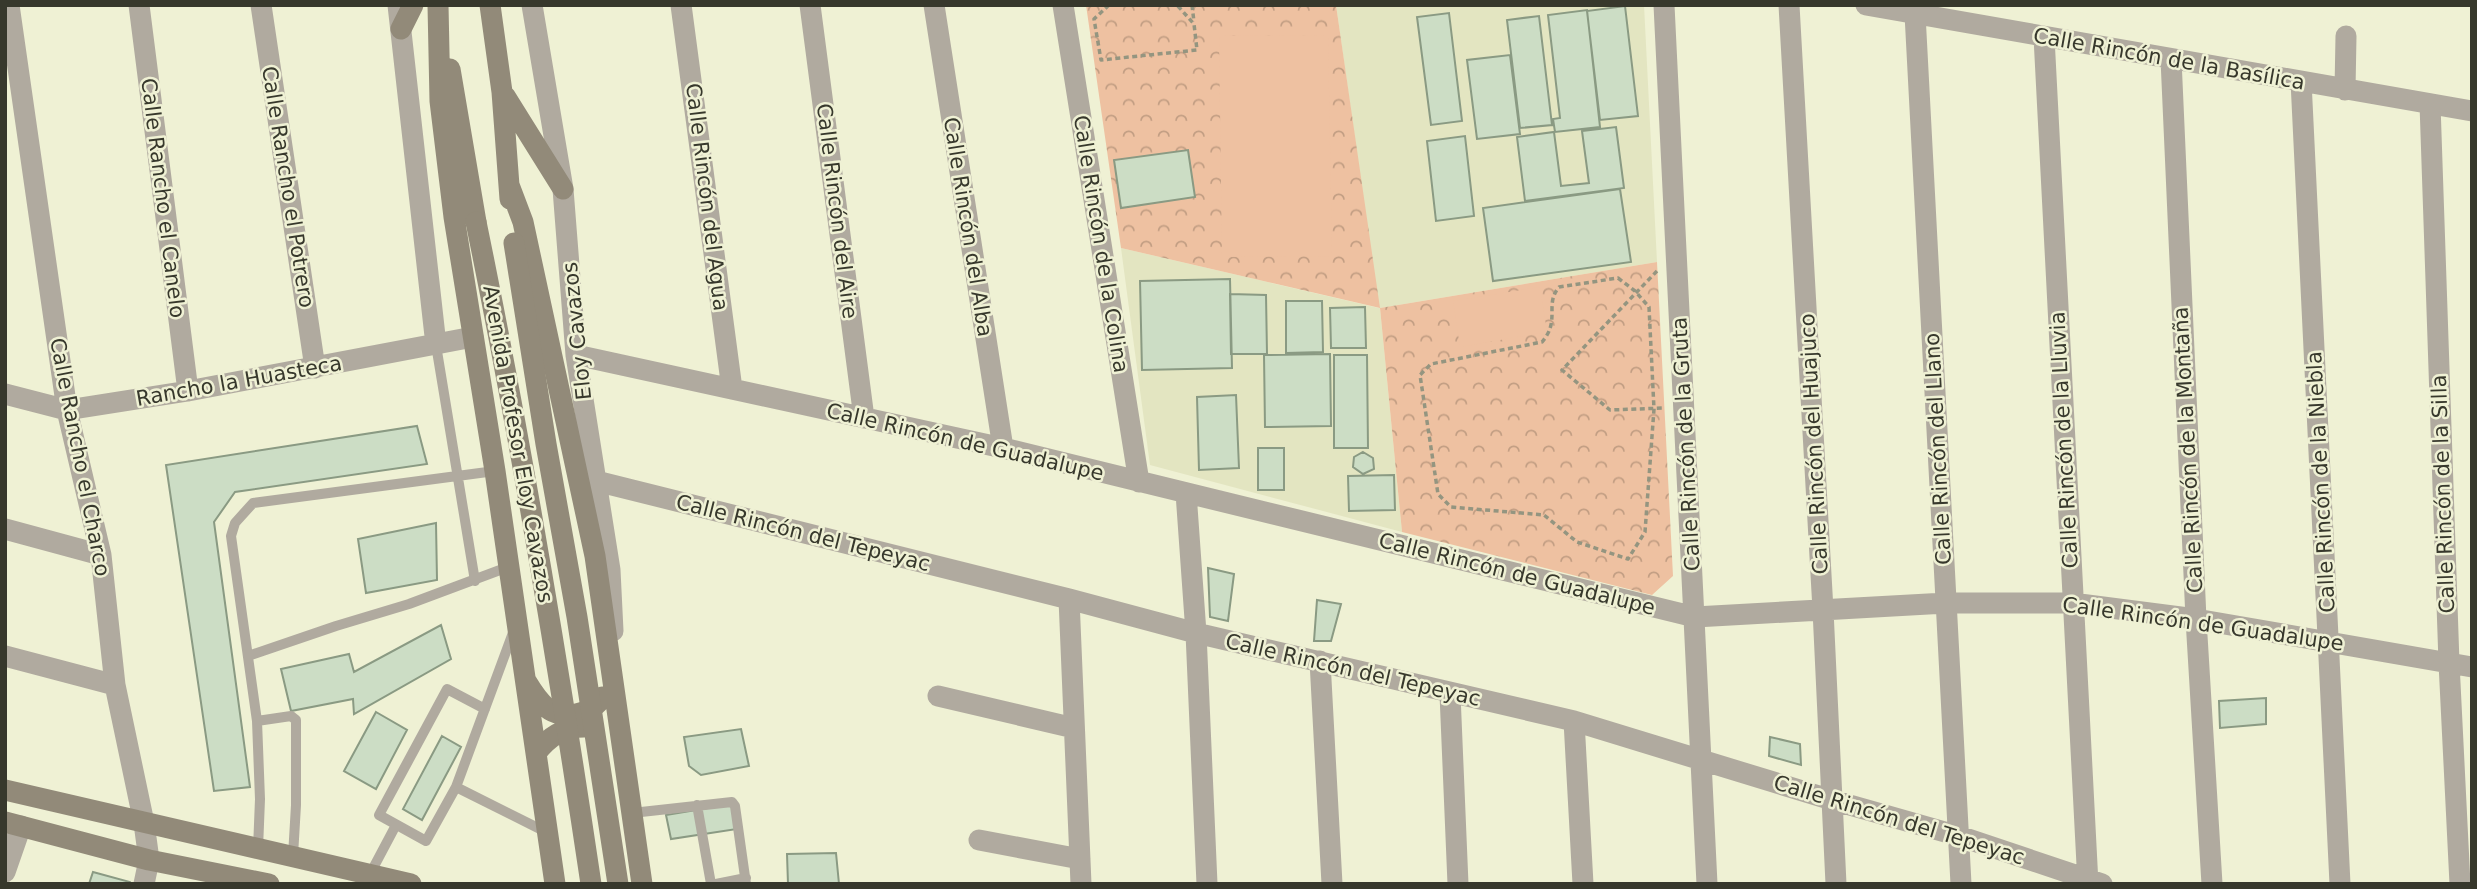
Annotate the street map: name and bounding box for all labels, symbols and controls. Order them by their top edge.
street label: Calle Rincón de la Basílica [2031,23,2307,95]
street label: Calle Rancho el Potrero [257,65,319,309]
street label: Calle Rancho el Canelo [136,77,190,319]
street label: Calle Rincón del Agua [681,82,733,312]
street label: Calle Rincón del Aire [812,102,862,320]
street label: Calle Rincón de la Colina [1069,113,1133,375]
street label: Calle Rincón del Alba [939,115,997,339]
street label: Eloy Cavazos [558,261,596,401]
street label: Avenida Profesor Eloy Cavazos [478,283,558,605]
street label: Calle Rincón de la Montaña [2169,306,2207,594]
street label: Calle Rincón de la Lluvia [2045,311,2083,569]
street label: Calle Rincón del Huajuco [1795,313,1833,575]
street label: Calle Rincón de la Gruta [1667,316,1705,572]
street label: Calle Rincón del Llano [1920,332,1956,566]
street label: Calle Rancho el Charco [45,336,115,578]
street label: Rancho la Huasteca [134,351,344,411]
street label: Calle Rincón de la Niebla [2302,351,2340,613]
street label: Calle Rincón de la Silla [2427,374,2459,614]
street label: Calle Rincón de Guadalupe [824,398,1106,486]
street label: Calle Rincón del Tepeyac [673,490,933,576]
street label: Calle Rincón de Guadalupe [1376,528,1658,620]
street label: Calle Rincón de Guadalupe [2061,592,2345,656]
street label: Calle Rincón del Tepeyac [1223,629,1483,711]
street label: Calle Rincón del Tepeyac [1771,770,2027,870]

